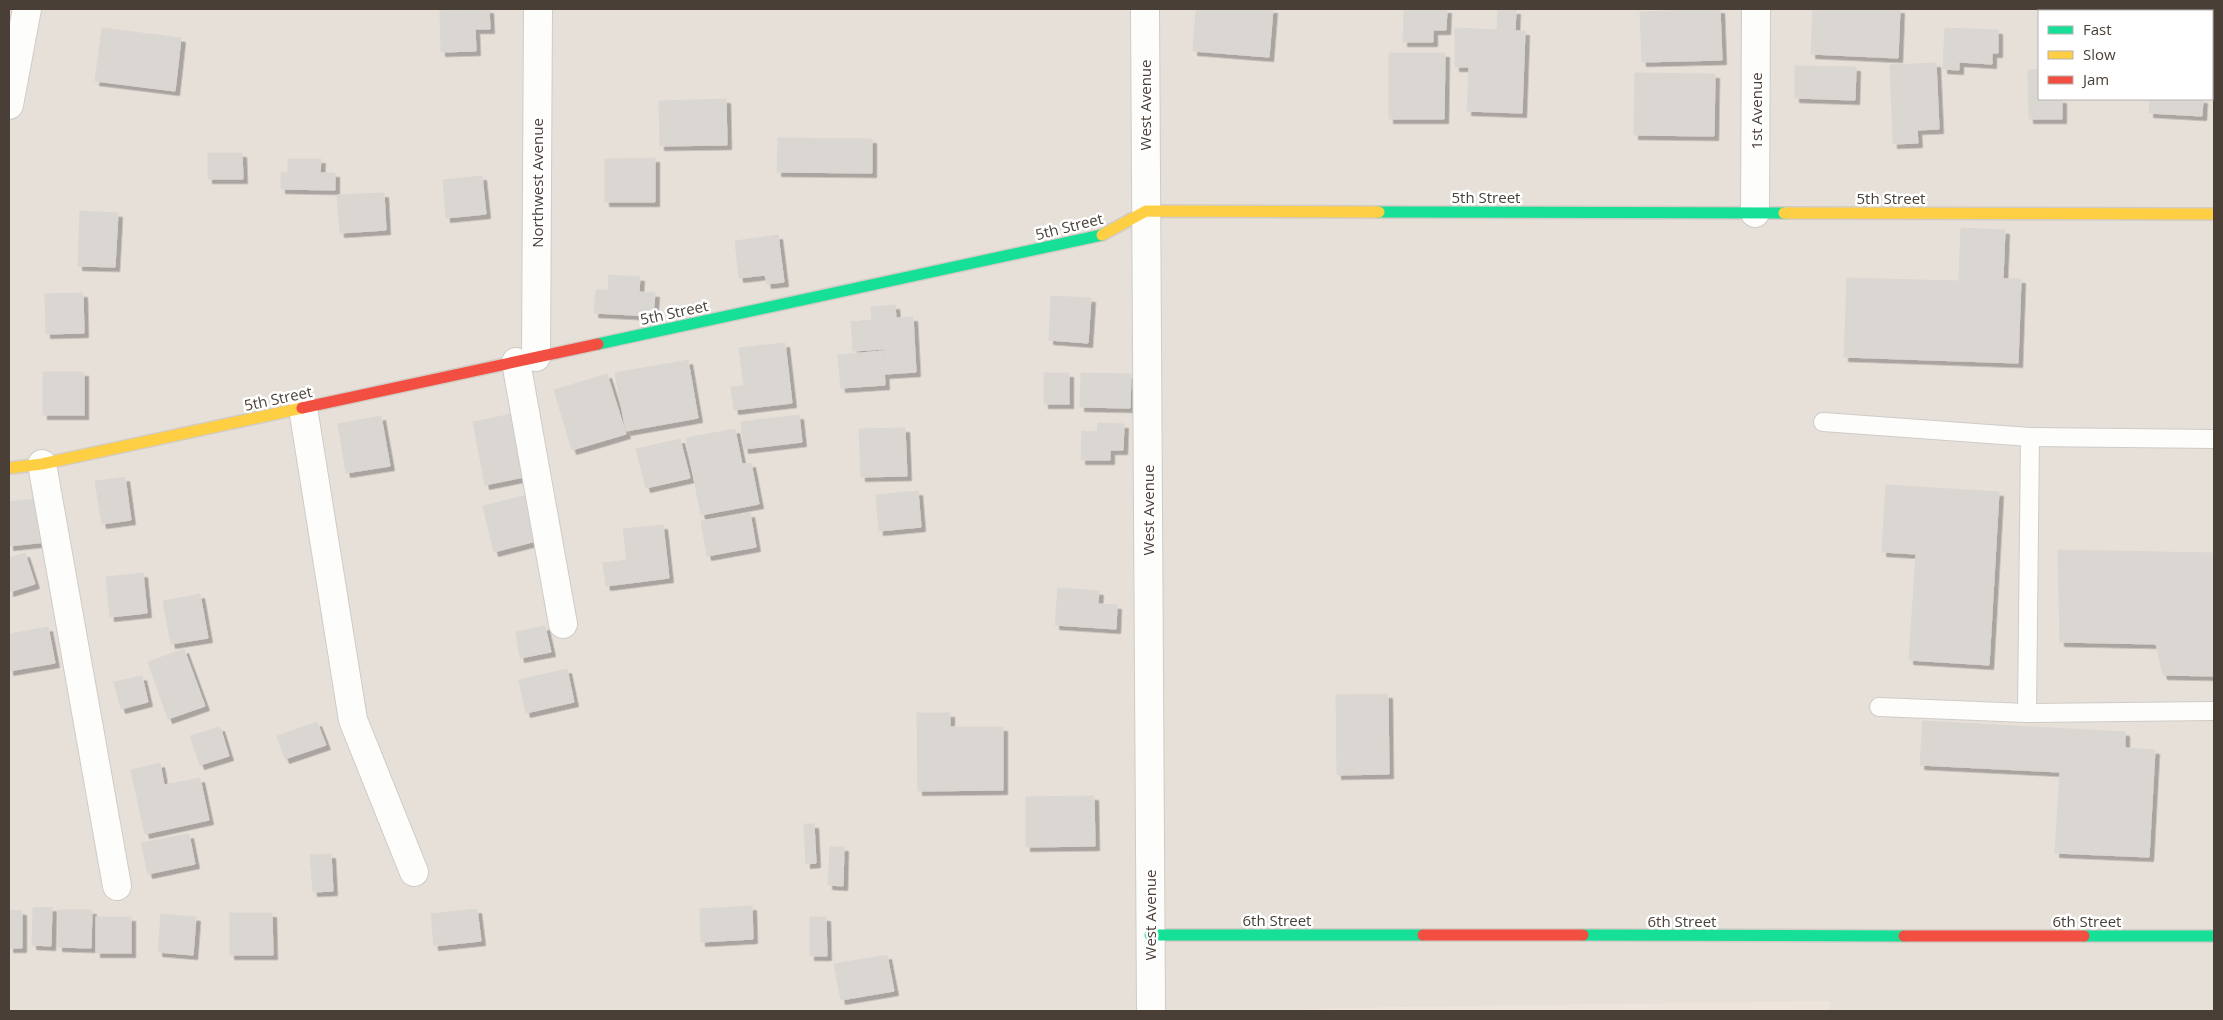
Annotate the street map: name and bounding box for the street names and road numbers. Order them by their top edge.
street label: West Avenue [1135,60,1155,150]
street label: 1st Avenue [1746,72,1766,150]
street label: Northwest Avenue [527,118,547,248]
street label: 5th Street [1452,187,1520,207]
street label: 5th Street [1857,188,1925,208]
street label: 5th Street [1033,208,1105,244]
street label: 5th Street [638,295,710,329]
street label: 5th Street [242,381,314,415]
street label: West Avenue [1138,465,1158,555]
street label: West Avenue [1140,870,1160,960]
street label: 6th Street [1243,910,1311,930]
street label: 6th Street [1648,911,1716,931]
street label: 6th Street [2053,911,2121,931]

